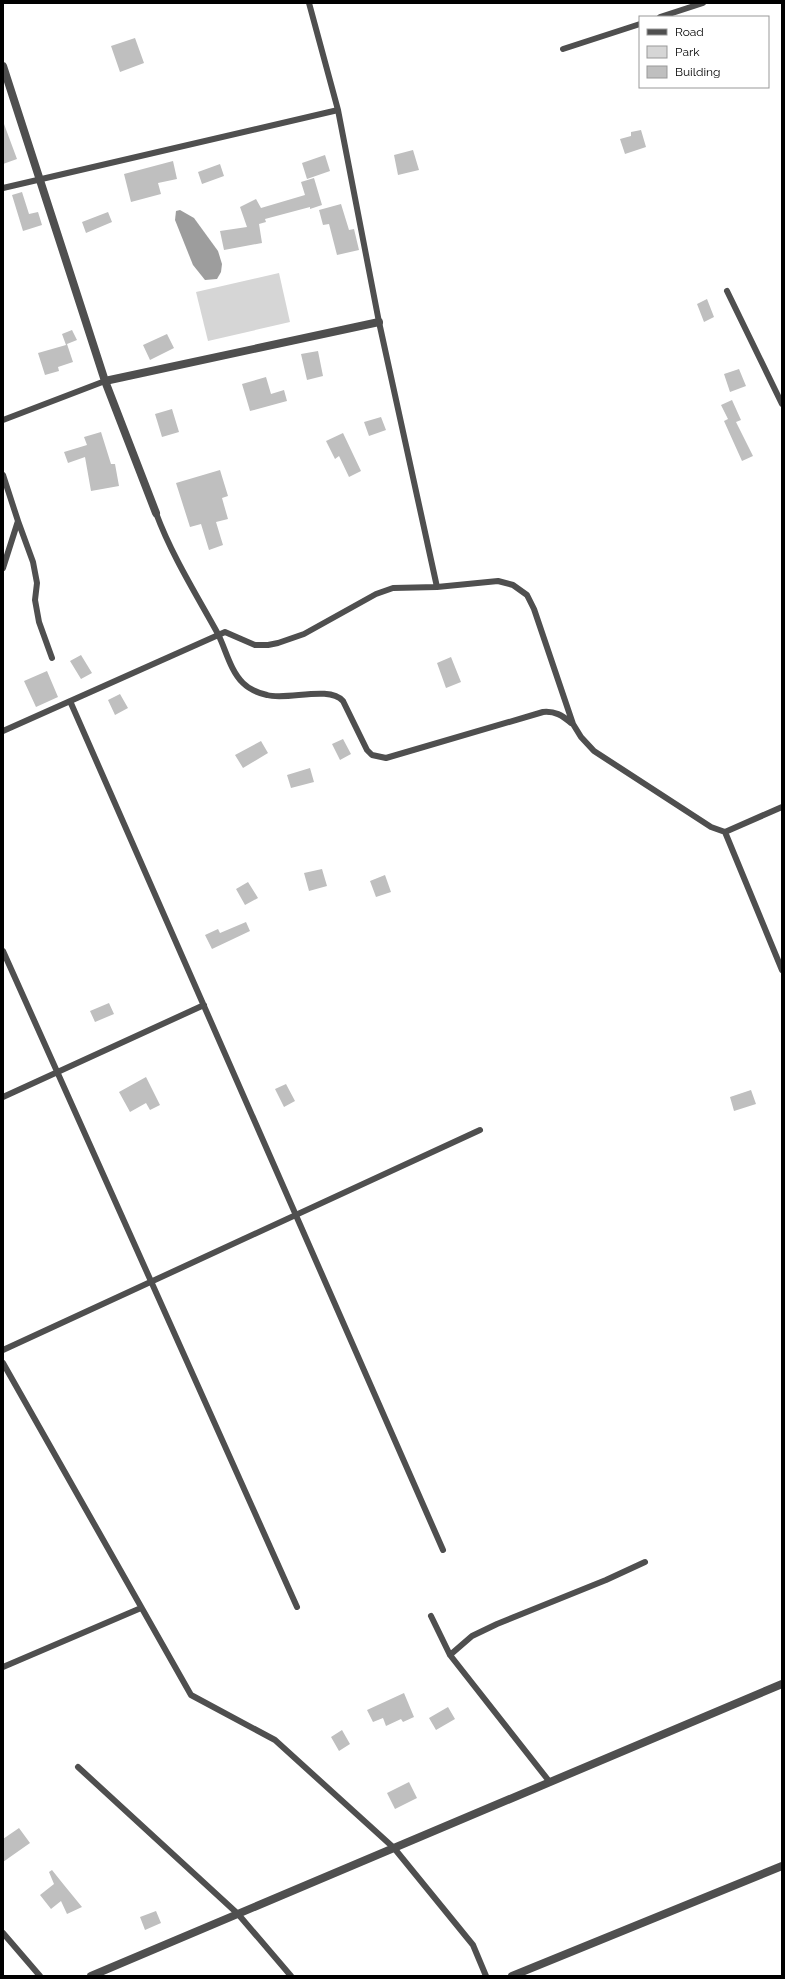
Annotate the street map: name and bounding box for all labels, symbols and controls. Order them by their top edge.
legend [639,16,769,88]
text: Road [675,25,704,39]
text: Park [675,45,700,59]
text: Building [675,65,721,79]

